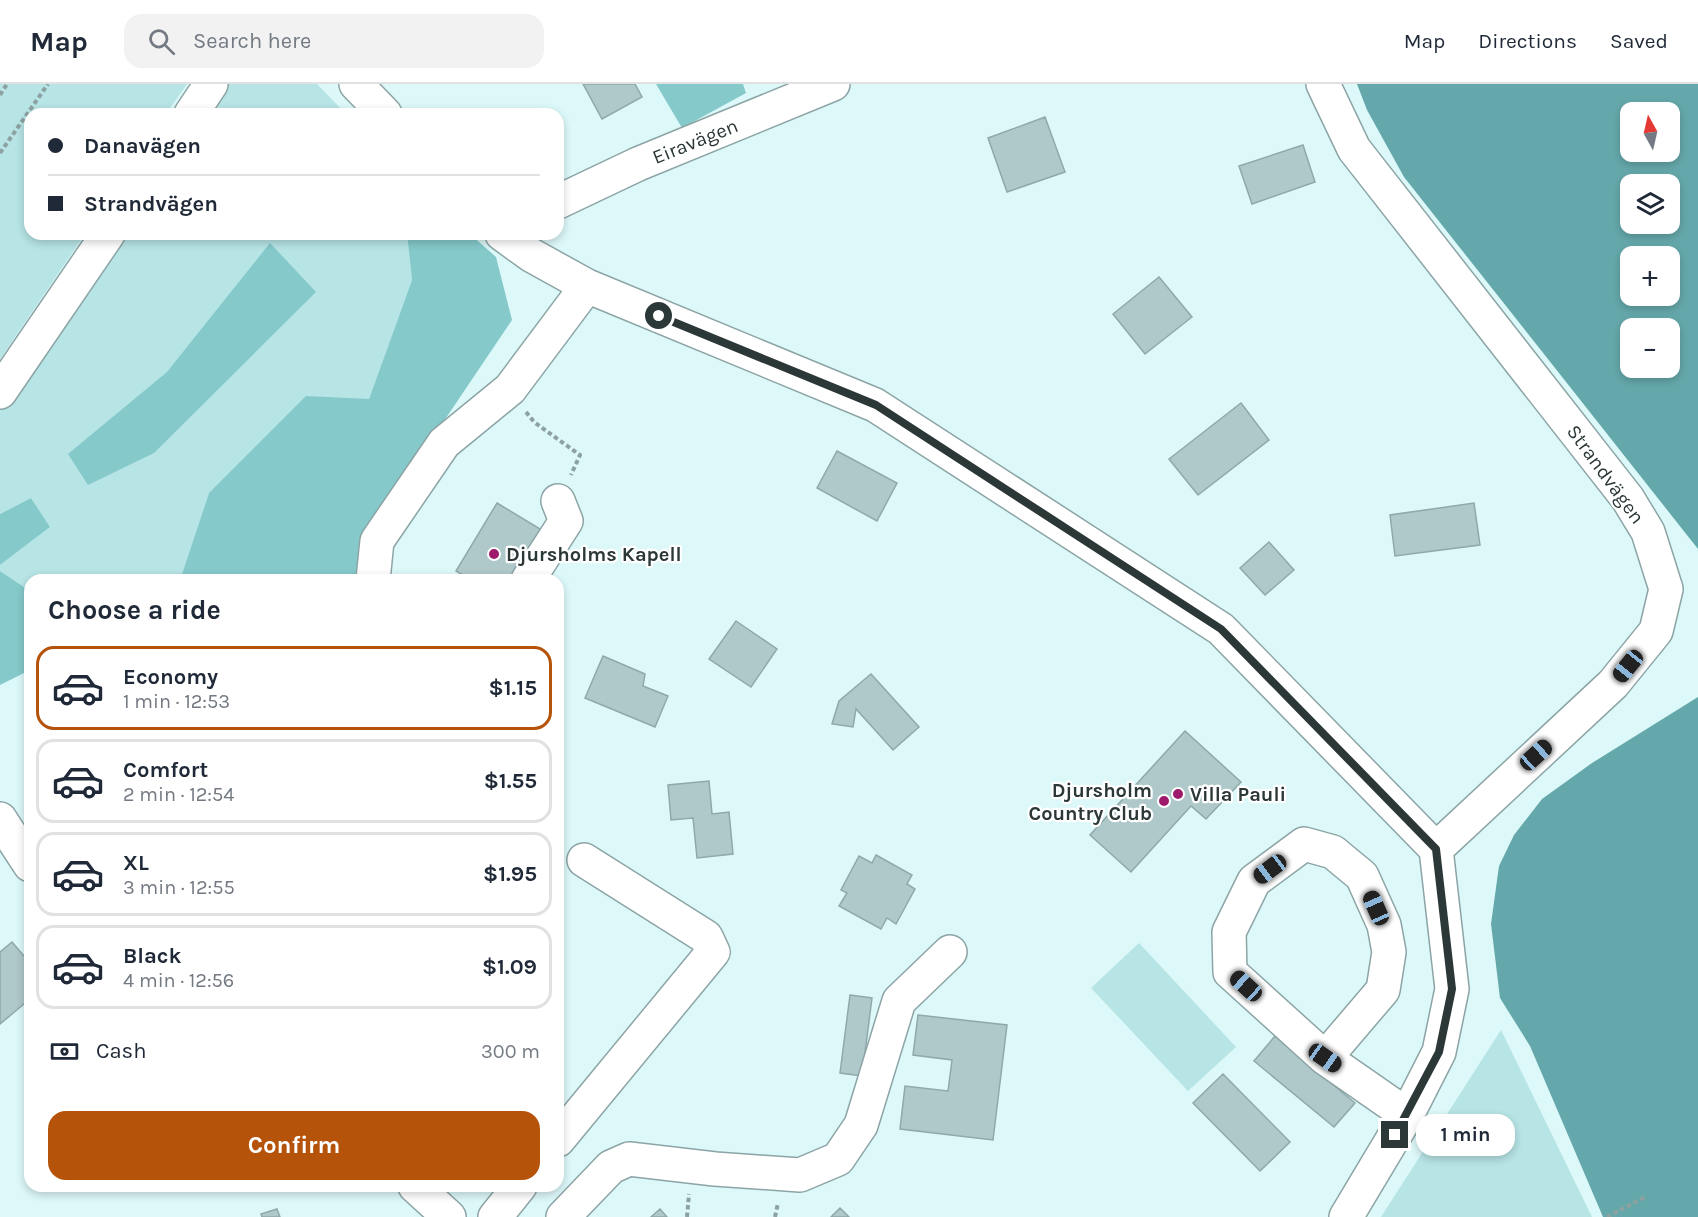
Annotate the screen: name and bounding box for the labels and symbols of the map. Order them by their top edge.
north arrow [1620,102,1680,162]
street label: Eiravägen [649,114,741,169]
route start [645,302,672,329]
street label: Strandvägen [1562,420,1649,528]
place label: Djursholms Kapell [506,543,682,566]
marker: Djursholms Kapell [487,547,501,561]
car [1610,646,1646,686]
car [1517,736,1555,774]
place label: Djursholm Country Club [1029,779,1152,825]
place label: Villa Pauli [1190,783,1286,806]
marker: Villa Pauli [1171,787,1185,801]
marker: Djursholm Country Club [1157,794,1171,808]
car [1250,851,1290,887]
car [1360,888,1392,928]
car [1227,967,1265,1005]
car [1305,1040,1345,1076]
callout: 1 min [1416,1114,1515,1156]
route end [1381,1121,1408,1148]

